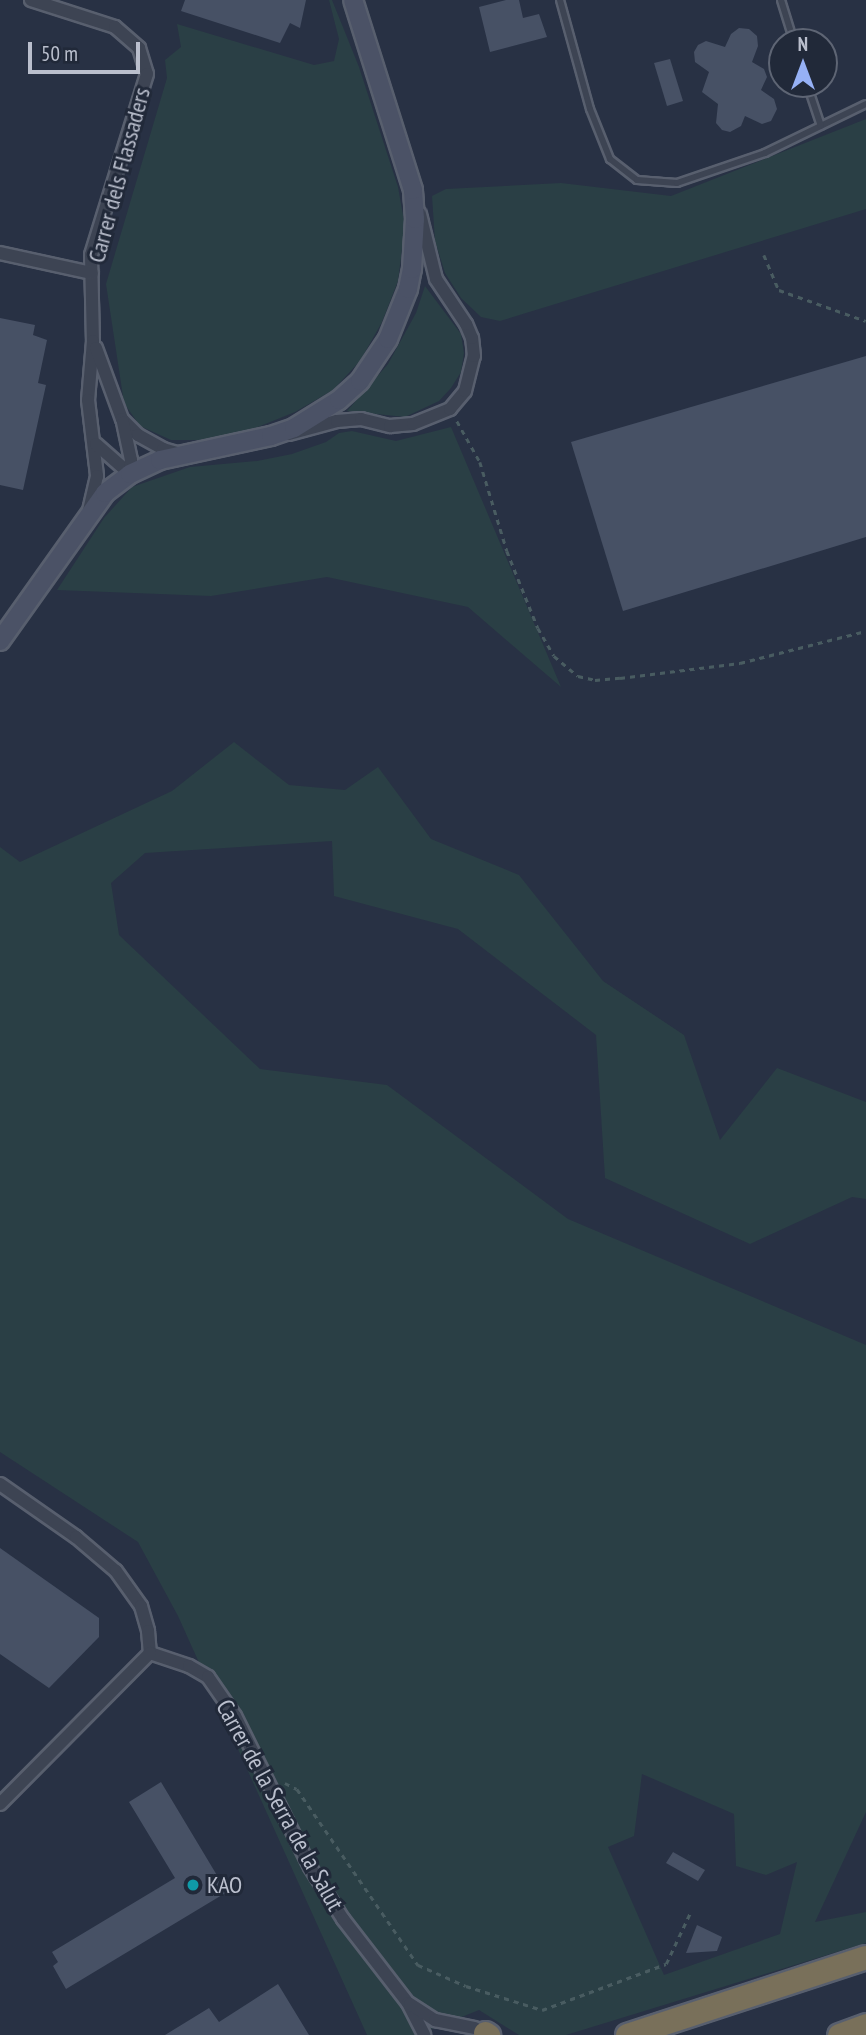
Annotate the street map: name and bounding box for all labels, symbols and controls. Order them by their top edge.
scale bar [32,28,144,72]
north arrow [768,28,838,98]
text: N [798,32,808,56]
text: 50 m [41,40,78,67]
street label: Carrer dels Flassaders [82,84,156,266]
street label: Carrer de la Serra de la Salut [210,1694,350,1916]
place label: KAO [207,1871,242,1899]
marker: KAO [185,1877,201,1893]

